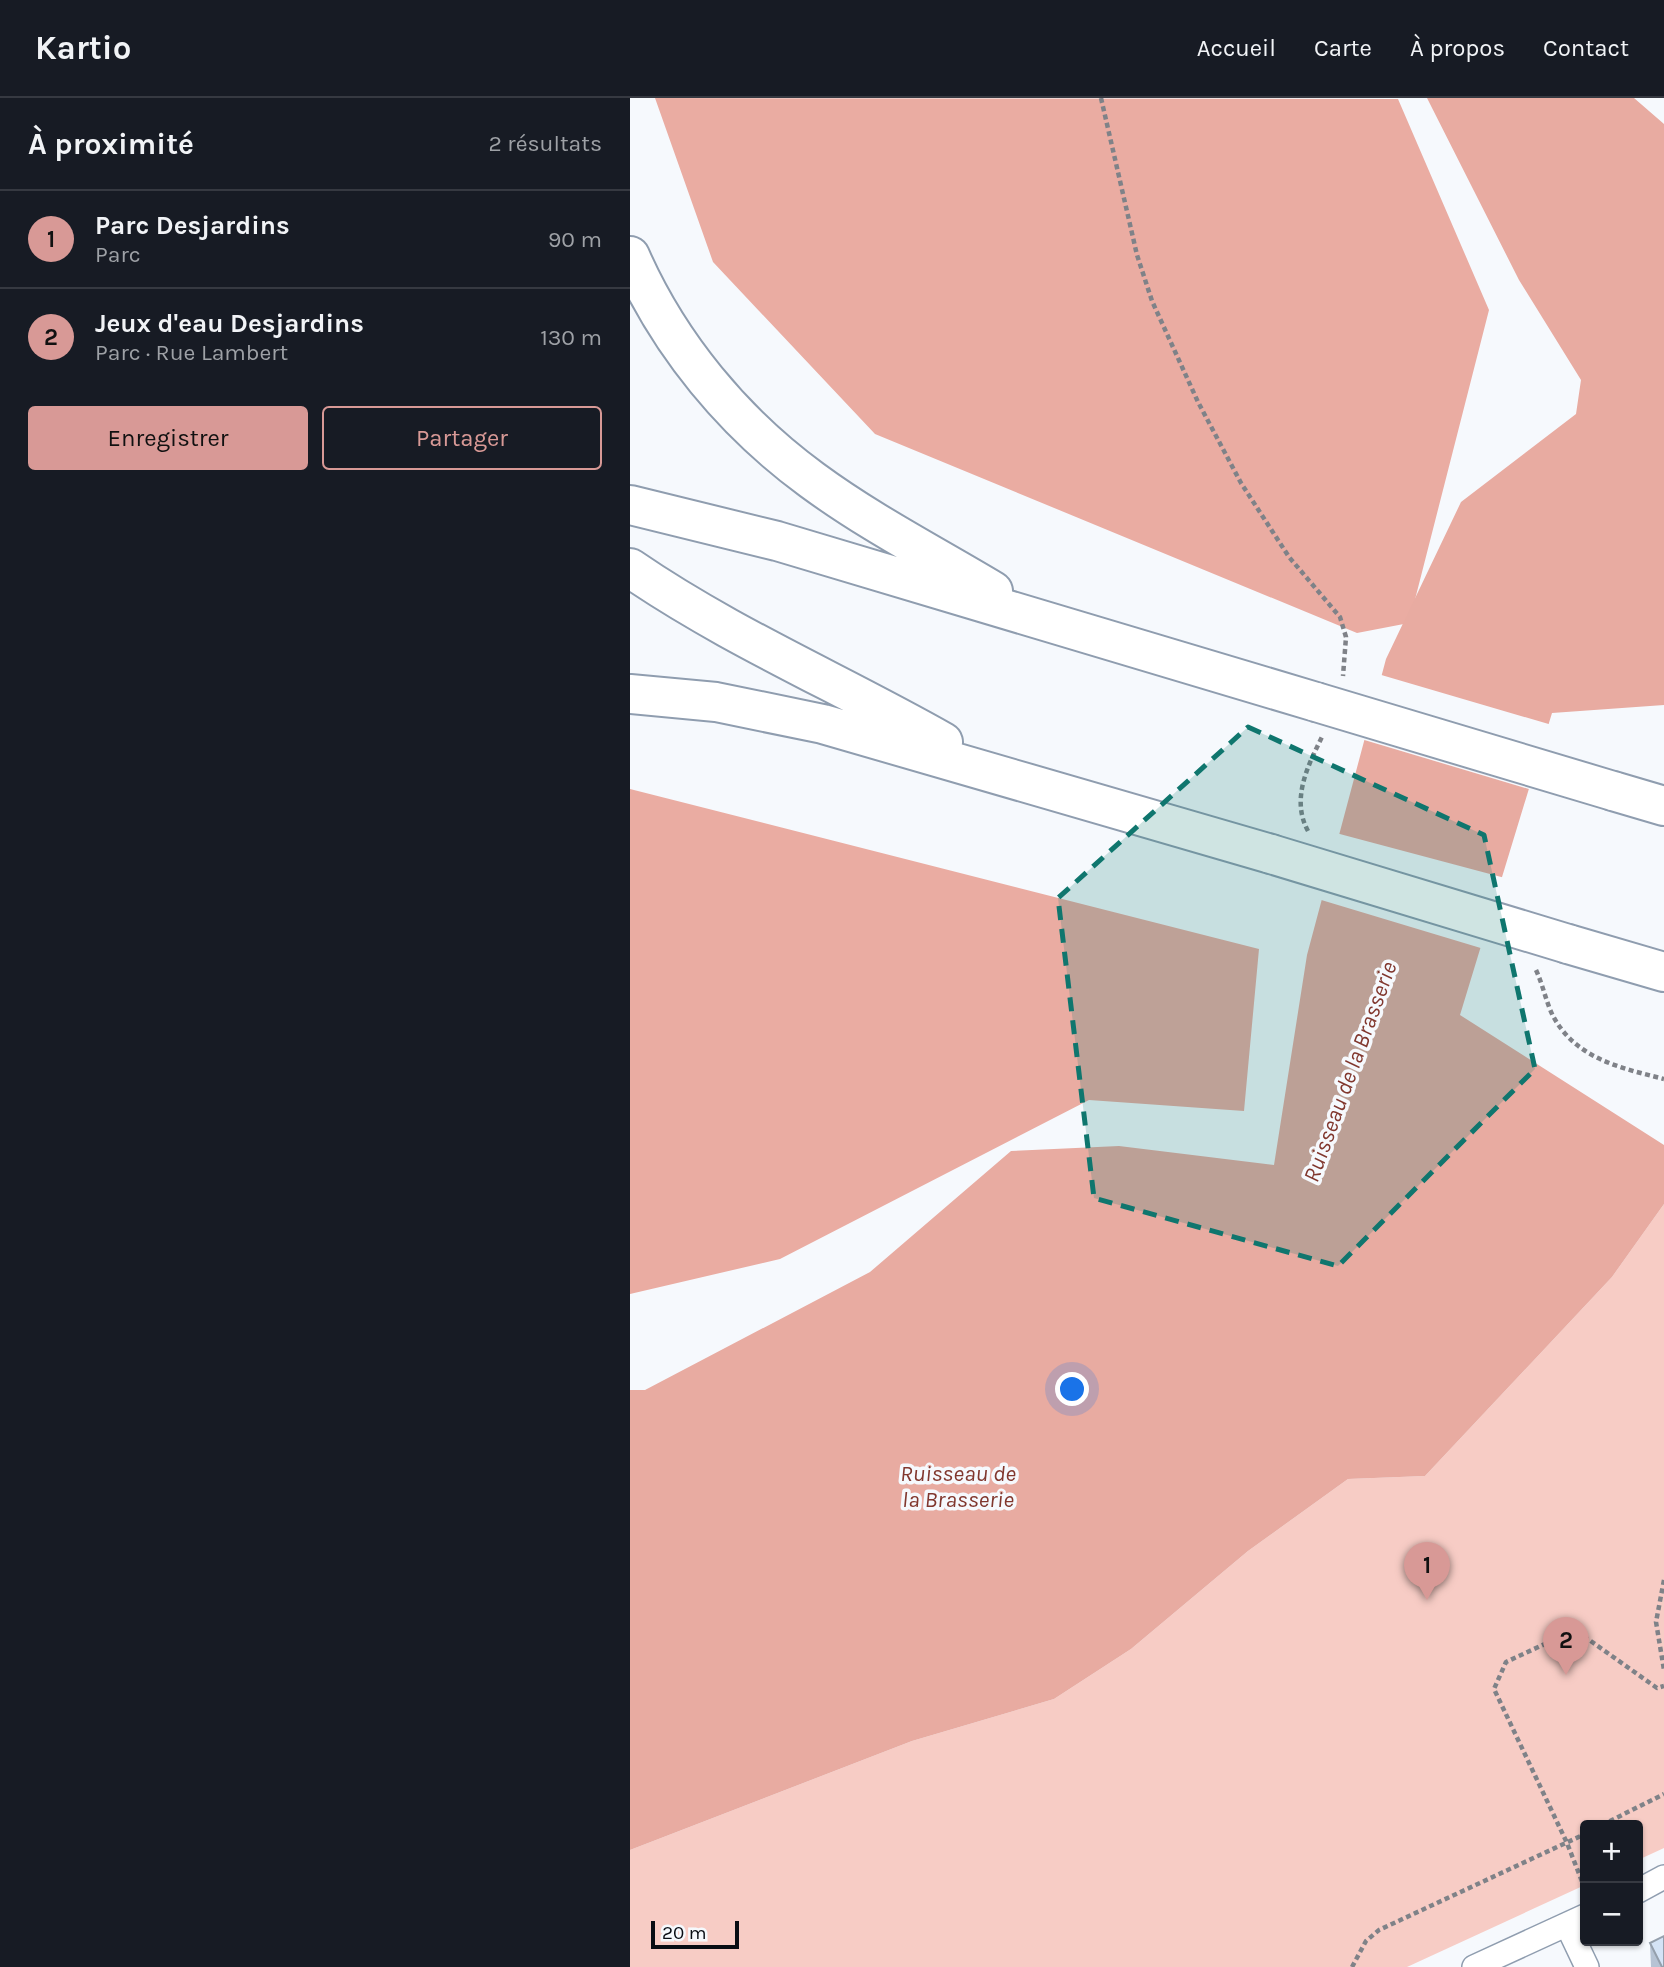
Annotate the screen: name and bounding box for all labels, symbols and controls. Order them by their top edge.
text: Kartio [35,29,131,67]
text: Accueil [1197,34,1276,62]
text: Carte [1314,34,1372,62]
text: À propos [1410,34,1505,62]
text: Contact [1543,34,1629,62]
text: À proximité [28,126,194,162]
text: 2 résultats [489,130,602,157]
text: Parc Desjardins [95,210,290,241]
text: 1 [47,226,55,253]
text: 90 m [548,226,602,253]
text: Parc [95,241,141,268]
text: Jeux d'eau Desjardins [95,308,364,339]
text: 2 [44,324,58,351]
text: 130 m [540,324,602,351]
text: Parc · Rue Lambert [95,339,288,366]
button: Enregistrer [28,406,308,470]
button: Partager [322,406,602,470]
water label: Ruisseau de la Brasserie [1298,958,1403,1186]
your location [1055,1372,1089,1406]
water label: Ruisseau de la Brasserie [900,1460,1016,1513]
pin: 1 [1404,1542,1450,1600]
pin: 2 [1543,1617,1589,1675]
map controls [1580,1820,1643,1946]
button: + [1580,1820,1643,1883]
button: − [1580,1883,1643,1946]
scale bar [651,1918,738,1950]
text: 20 m [662,1922,707,1944]

